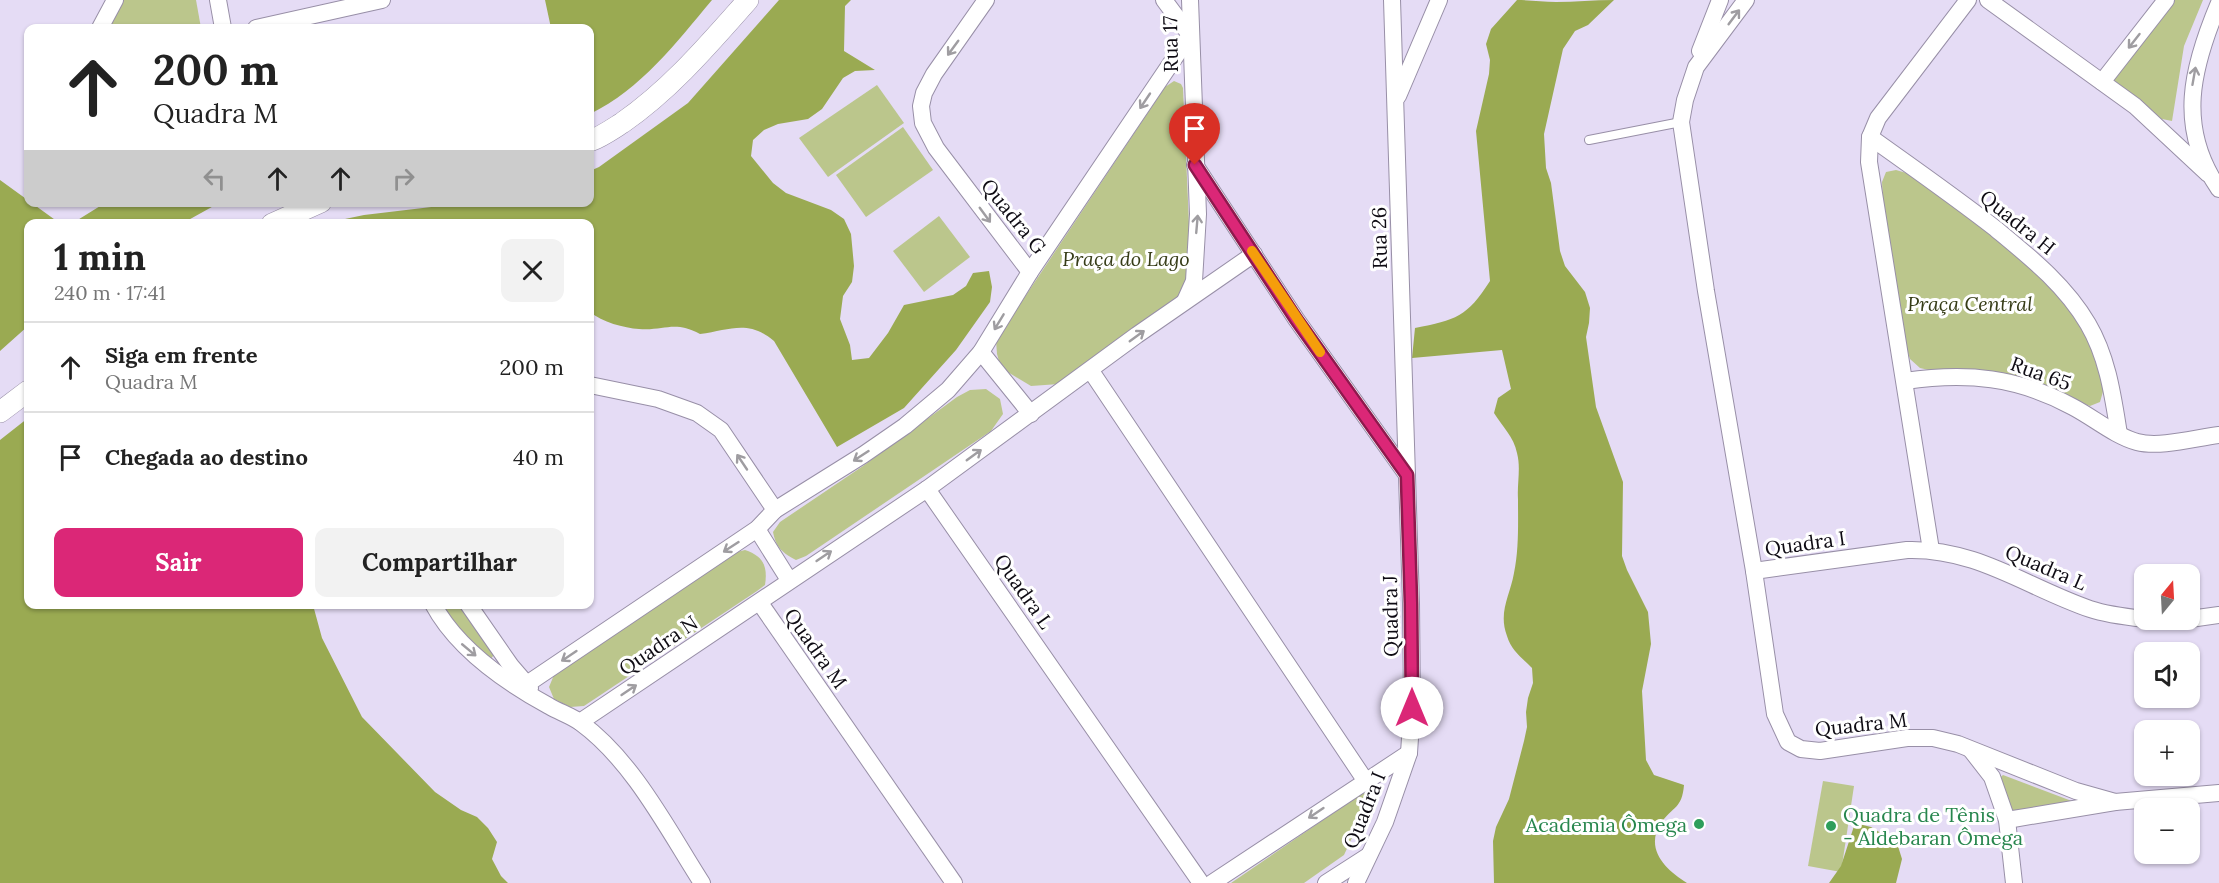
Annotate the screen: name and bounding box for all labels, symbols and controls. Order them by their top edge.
one-way arrow [1727,9,1740,25]
street label: Rua 17 [1157,15,1183,73]
one-way arrow [2127,33,2140,49]
one-way arrow [947,40,959,56]
text: 200 m [153,43,279,97]
icon: ahead [54,48,132,126]
one-way arrow [2189,66,2200,86]
one-way arrow [1139,93,1152,110]
text: Quadra M [153,96,278,130]
pin [1169,103,1220,165]
icon: arrive [1178,112,1211,145]
icon: left [198,162,231,195]
icon: ahead [261,162,294,195]
icon: ahead [324,162,357,195]
icon: right [387,162,420,195]
street label: Quadra G [976,173,1052,259]
street label: Quadra H [1975,184,2061,260]
one-way arrow [978,207,991,223]
street label: Rua 26 [1366,207,1392,269]
one-way arrow [1192,215,1203,235]
text: 1 min [54,234,146,280]
button: close [501,239,564,302]
park label: Praça do Lago [1062,246,1190,271]
text: 240 m · 17:41 [54,280,166,305]
park label: Praça Central [1907,291,2033,316]
one-way arrow [993,313,1005,330]
one-way arrow [1129,329,1145,342]
text: Siga em frente [105,341,258,369]
icon: ahead [54,351,87,384]
street label: Rua 65 [2007,351,2075,395]
text: 200 m [499,353,564,381]
text: Quadra M [105,369,198,394]
icon: arrive [54,441,87,474]
text: Chegada ao destino [105,443,308,471]
text: 40 m [513,443,564,471]
one-way arrow [966,448,982,461]
one-way arrow [853,451,870,463]
one-way arrow [736,454,748,470]
street label: Quadra I [1763,525,1847,561]
button: Sair [54,528,303,597]
button: Compartilhar [315,528,564,597]
street label: Quadra L [2002,539,2091,595]
one-way arrow [723,541,739,553]
street label: Quadra L [989,549,1059,634]
one-way arrow [816,550,832,562]
north arrow [2134,564,2200,630]
map controls [2134,564,2200,864]
street label: Quadra J [1377,575,1403,657]
street label: Quadra M [779,603,853,693]
street label: Quadra N [614,610,702,680]
button: sound [2134,642,2200,708]
one-way arrow [461,643,476,657]
one-way arrow [561,650,577,662]
position arrow [1380,676,1444,740]
one-way arrow [620,684,637,696]
street label: Quadra M [1814,707,1908,741]
button: + [2134,720,2200,786]
street label: Quadra I [1337,768,1391,852]
button: − [2134,798,2200,864]
place label: Quadra de Tênis - Aldebaran Ômega [1843,802,2023,850]
one-way arrow [1308,807,1325,819]
place label: Academia Ômega [1525,812,1687,837]
marker: Academia Ômega [1692,817,1706,831]
marker: Quadra de Tênis - Aldebaran Ômega [1824,819,1838,833]

